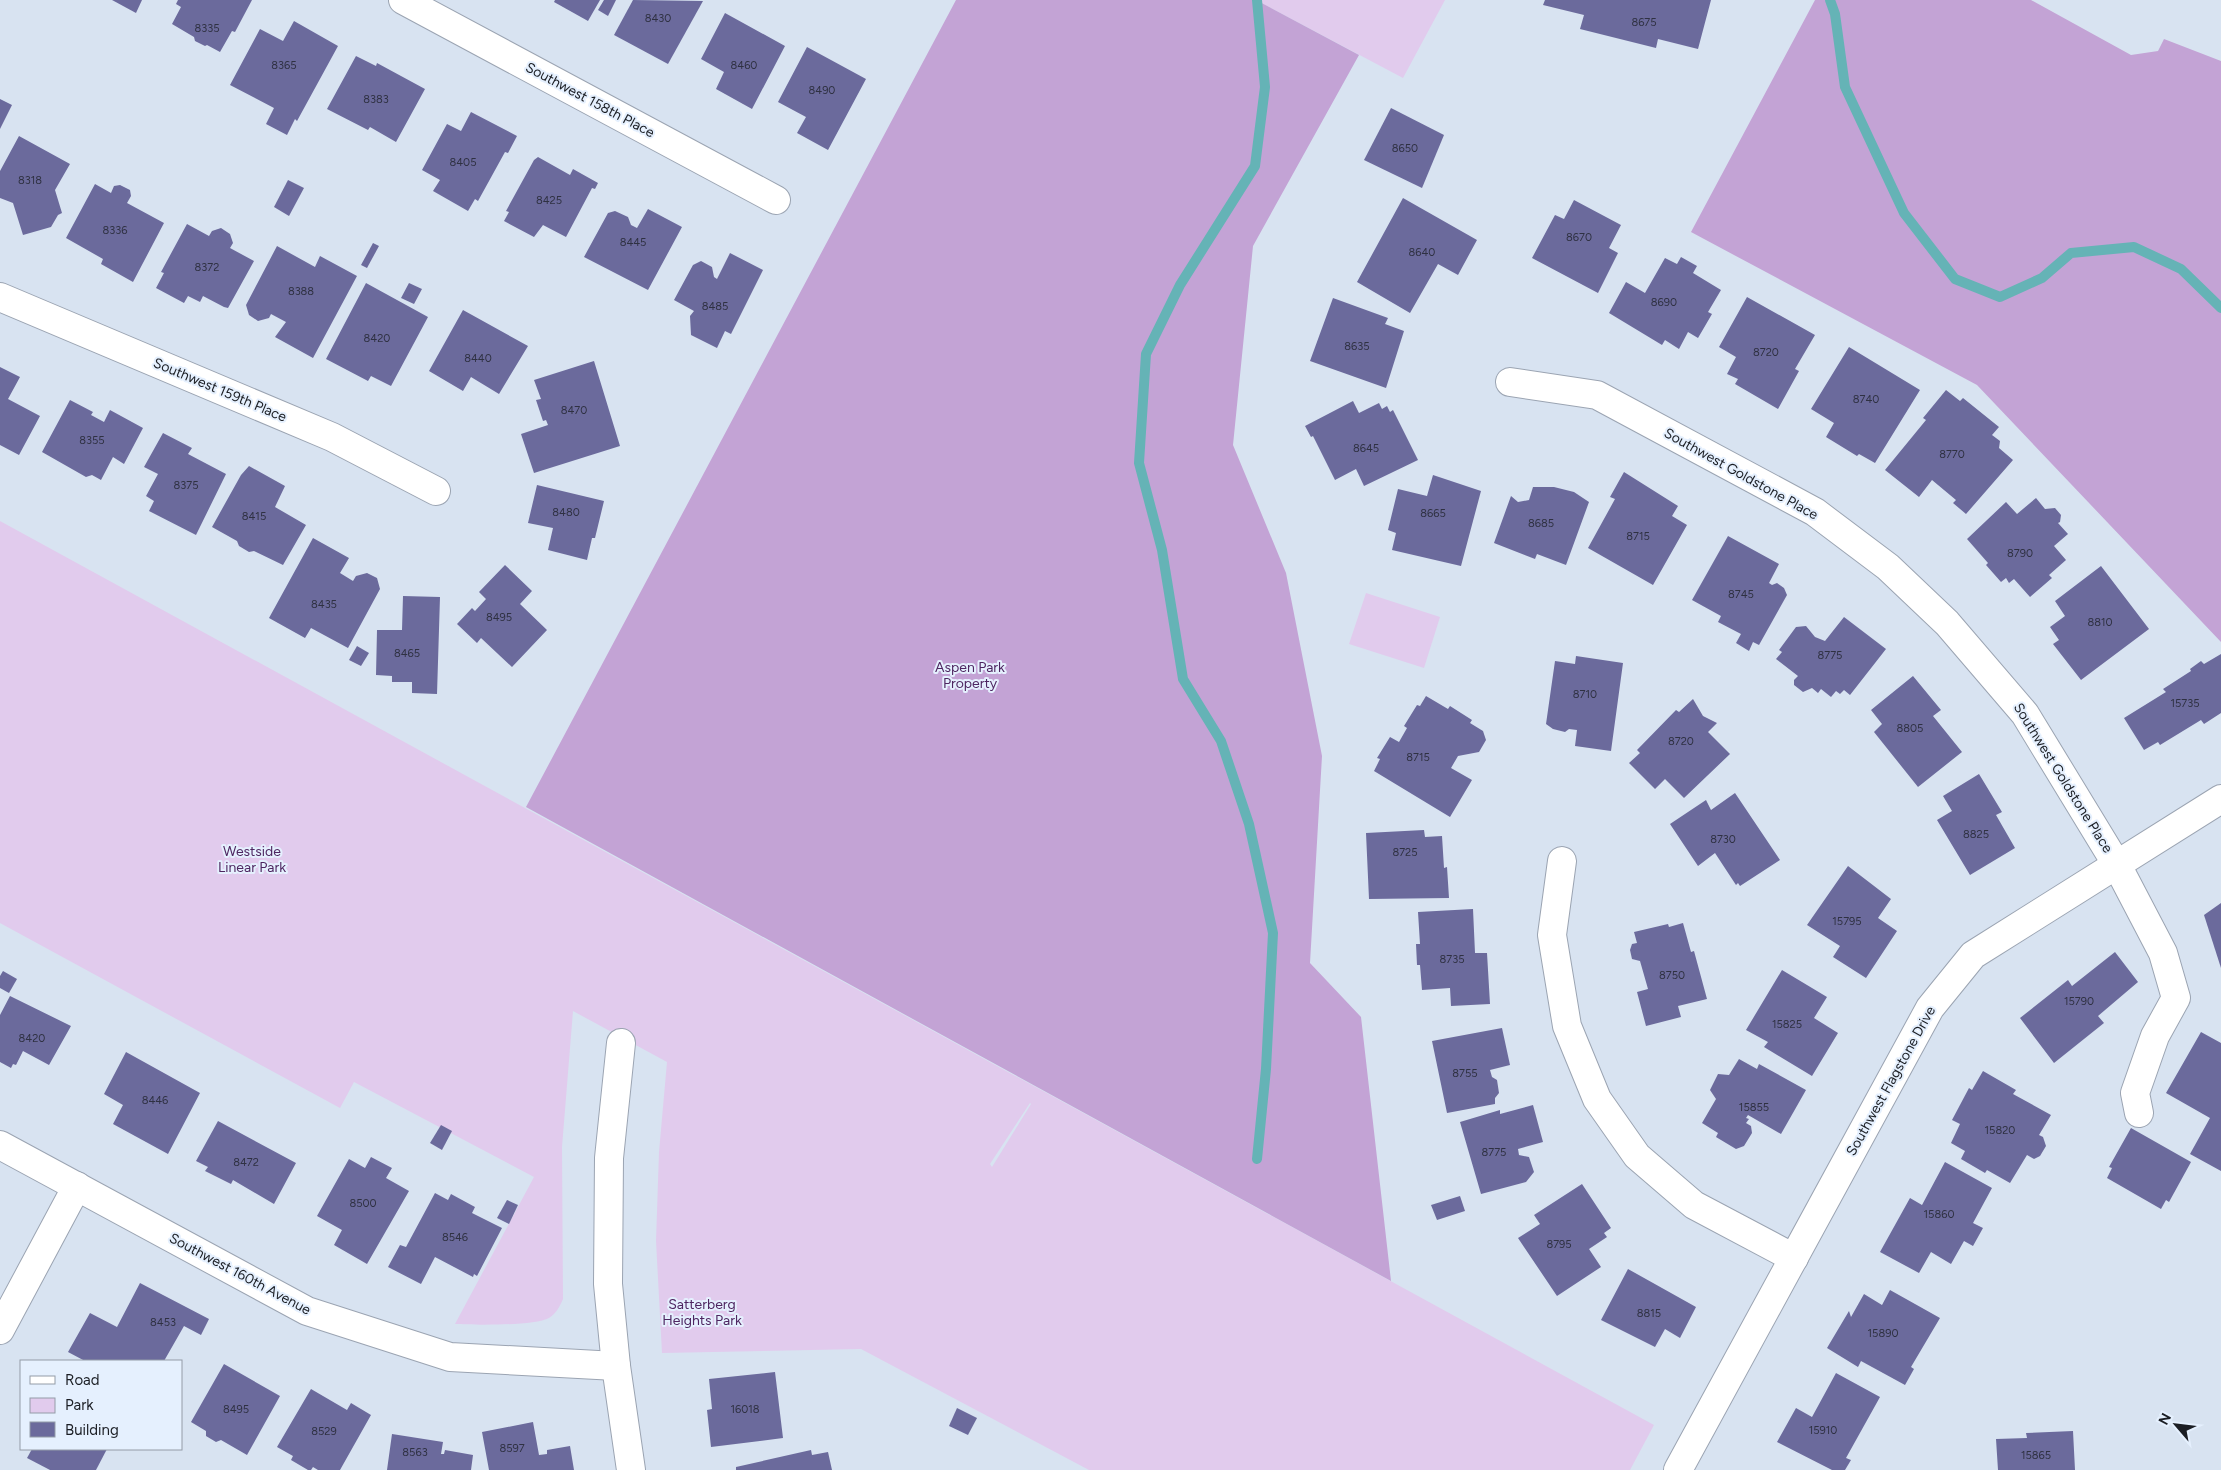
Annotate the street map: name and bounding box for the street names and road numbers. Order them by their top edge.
street label: Southwest 158th Place [523,59,658,141]
street label: Southwest 159th Place [151,354,290,426]
street label: Southwest Goldstone Place [1661,424,1821,524]
street label: Southwest Goldstone Place [2010,700,2116,856]
street label: Southwest Flagstone Drive [1843,1003,1939,1159]
street label: Southwest 160th Avenue [166,1229,314,1319]

